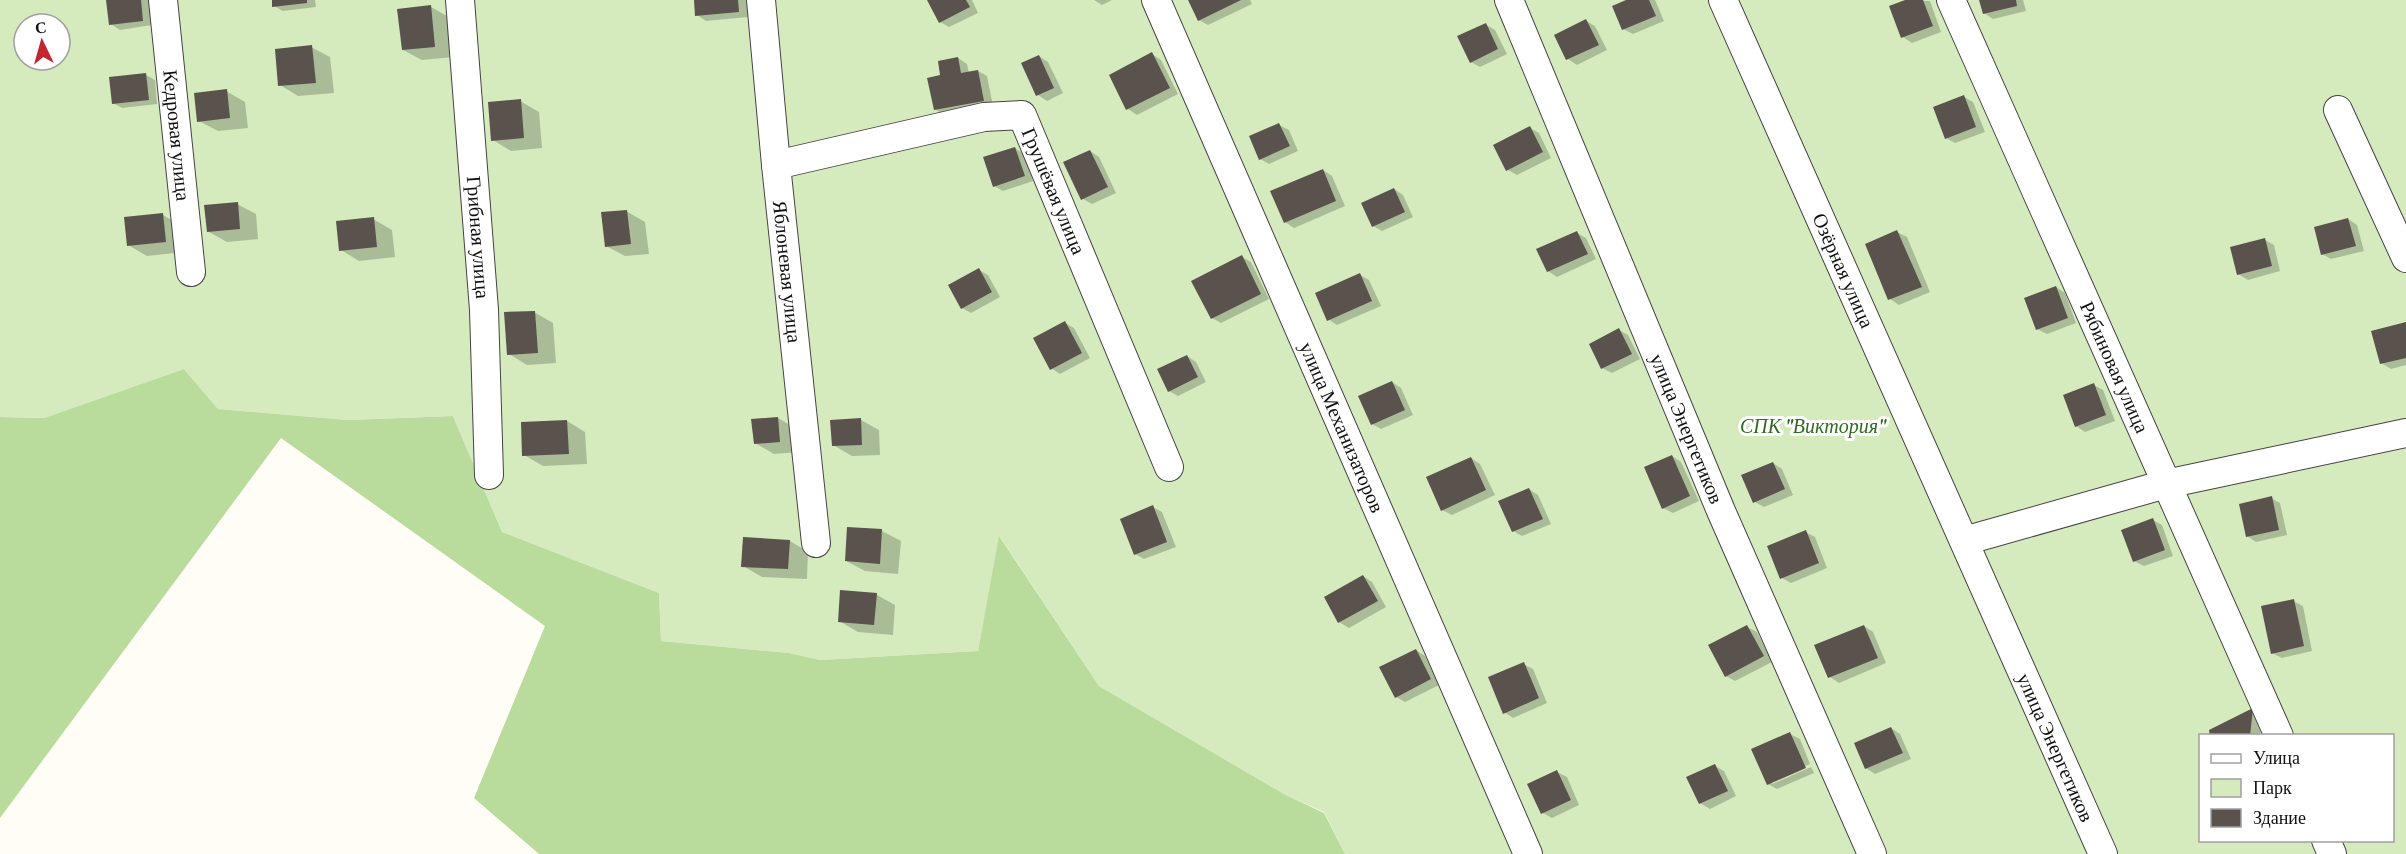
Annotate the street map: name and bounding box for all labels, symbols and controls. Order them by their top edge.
north arrow [12,12,72,72]
text: С [34,19,47,37]
street label: Кедровая улица [159,69,195,202]
street label: Грушёвая улица [1018,125,1090,258]
street label: Грибная улица [462,175,494,300]
street label: Яблоневая улица [769,199,806,344]
street label: Озёрная улица [1808,210,1878,331]
street label: Рябиновая улица [2076,298,2154,436]
street label: улица Механизаторов [1294,339,1389,516]
street label: улица Энергетиков [1645,350,1728,507]
park label: СПК "Виктория" [1740,415,1887,438]
street label: улица Энергетиков [2012,670,2098,825]
legend [2199,734,2394,842]
text: Улица [2253,748,2300,768]
text: Парк [2253,778,2292,798]
text: Здание [2253,808,2306,828]

